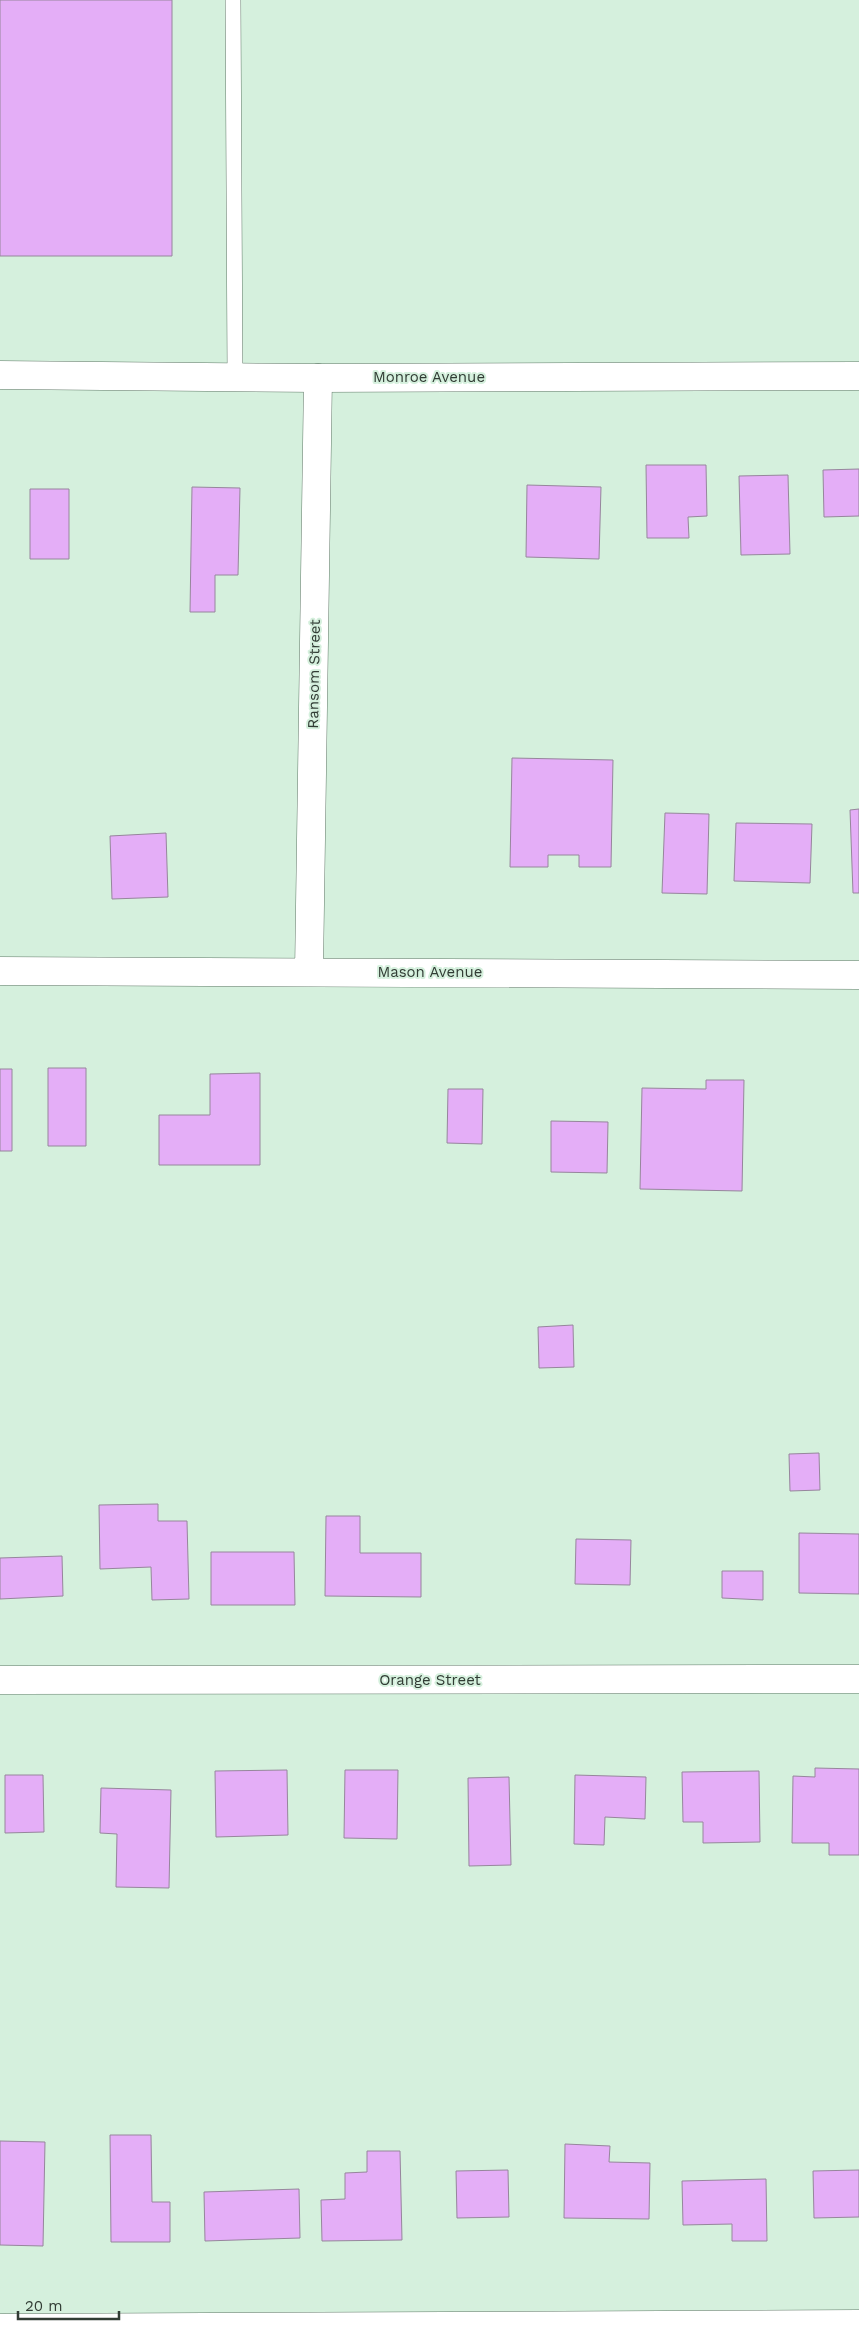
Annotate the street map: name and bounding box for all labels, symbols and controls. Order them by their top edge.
street label: Monroe Avenue [373,368,485,386]
street label: Ransom Street [304,619,324,729]
street label: Mason Avenue [378,963,482,981]
street label: Orange Street [379,1671,482,1689]
scale bar [18,2288,119,2320]
text: 20 m [25,2297,63,2315]

